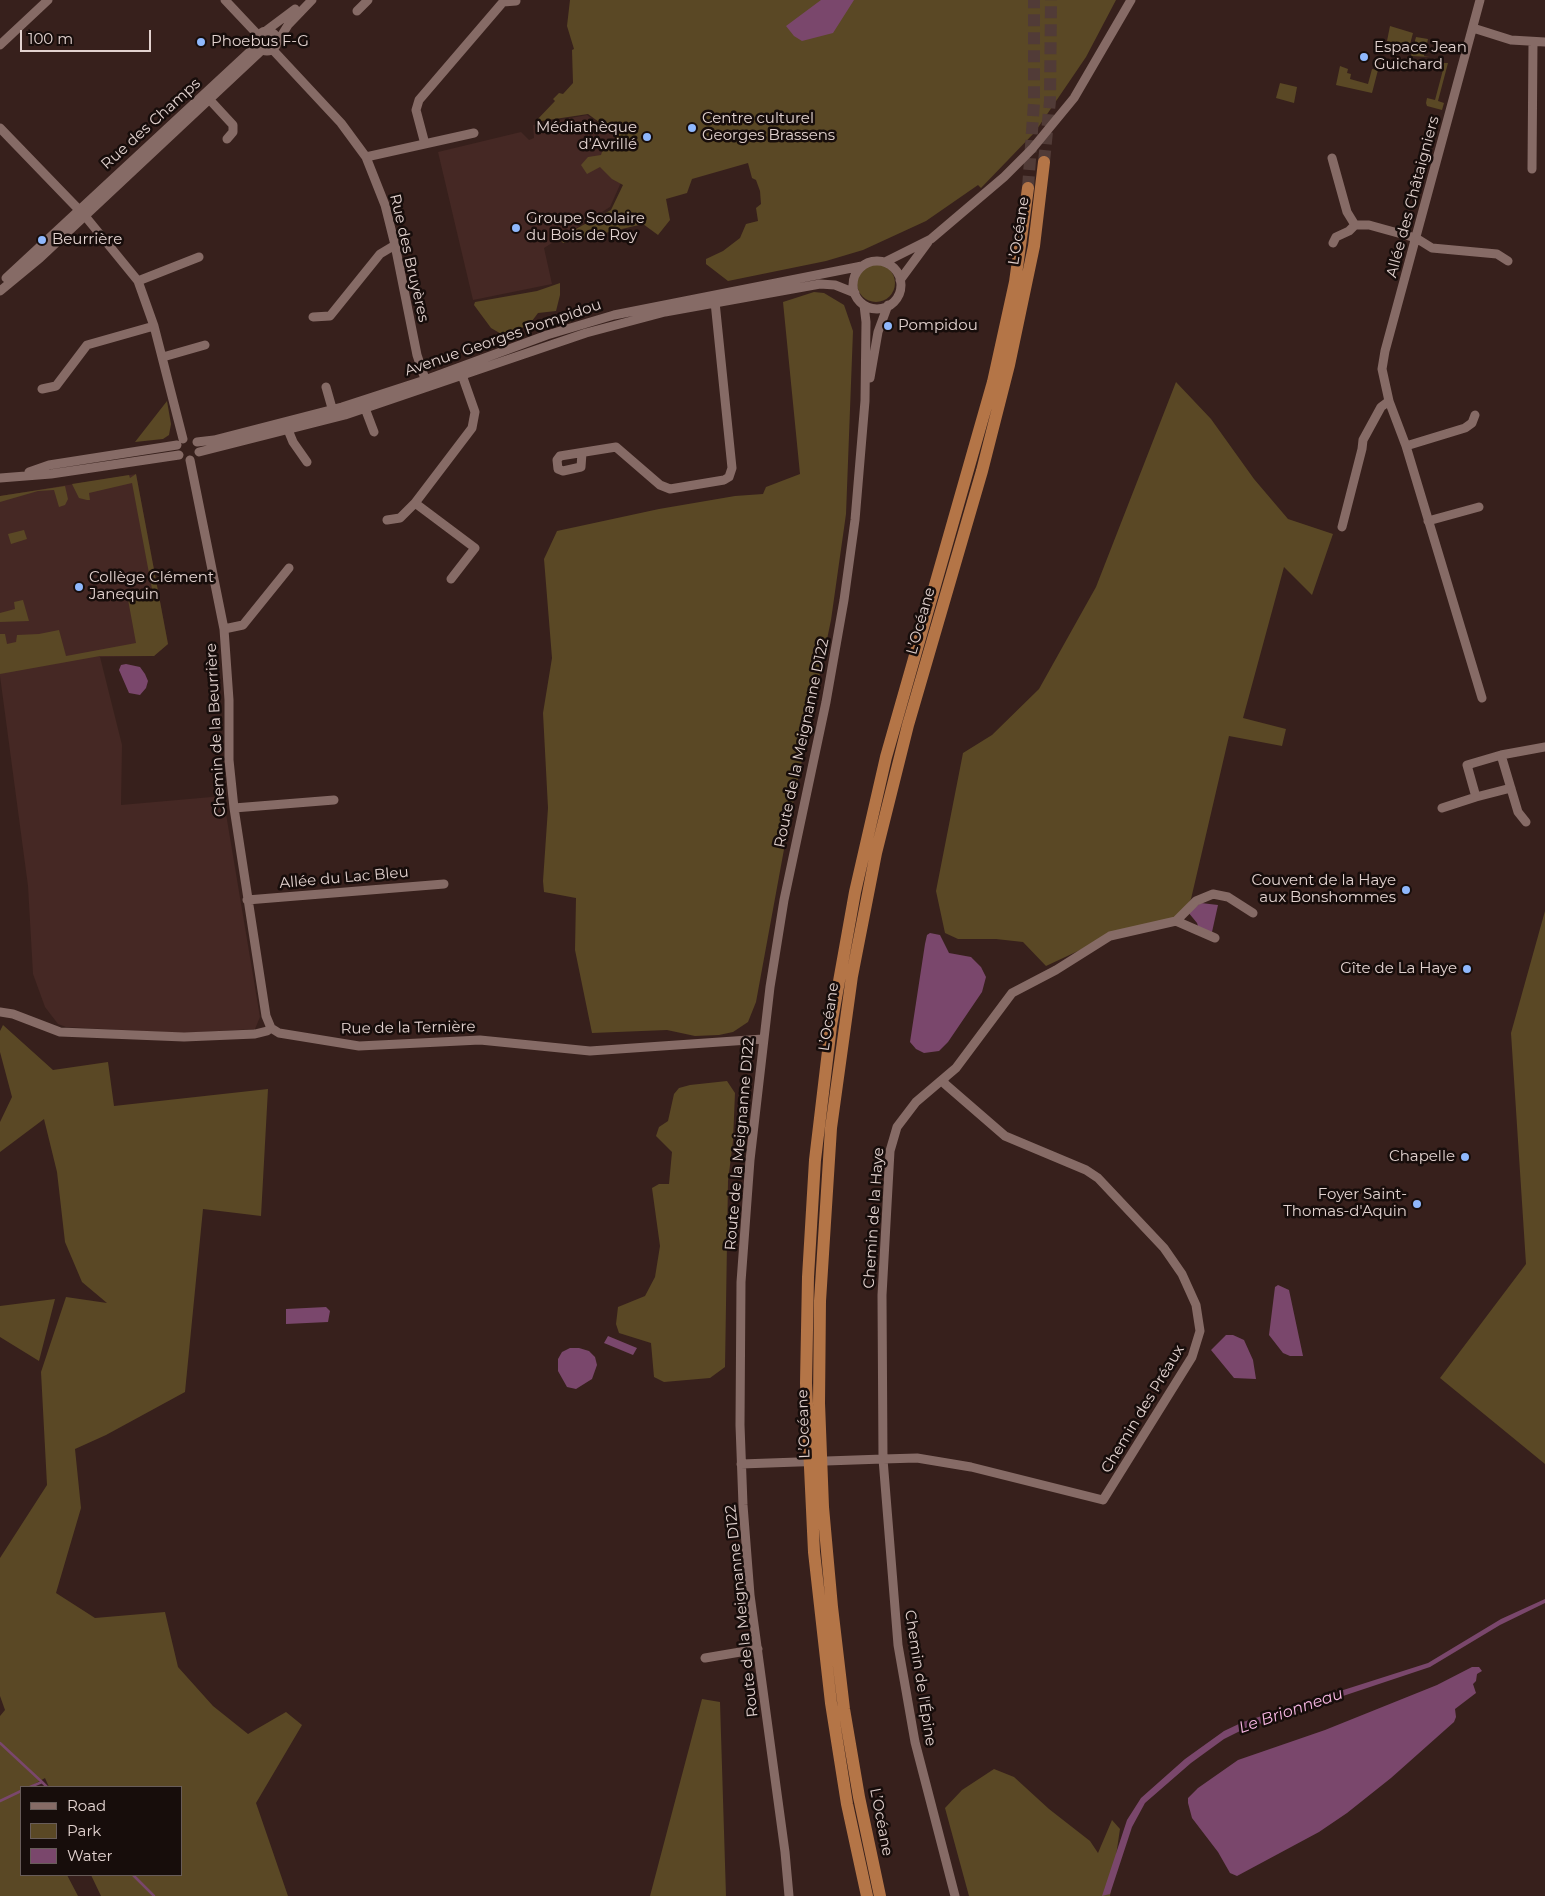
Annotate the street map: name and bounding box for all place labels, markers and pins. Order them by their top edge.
place label: Phoebus F-G [211,33,309,51]
marker: Phoebus F-G [195,36,207,48]
place label: Espace Jean Guichard [1374,39,1467,74]
marker: Espace Jean Guichard [1358,51,1370,63]
place label: Centre culturel Georges Brassens [702,110,835,145]
place label: Médiathèque d’Avrillé [536,119,637,154]
marker: Centre culturel Georges Brassens [686,122,698,134]
marker: Médiathèque d’Avrillé [641,131,653,143]
place label: Groupe Scolaire du Bois de Roy [526,210,645,245]
marker: Groupe Scolaire du Bois de Roy [510,222,522,234]
place label: Beurrière [52,231,122,249]
marker: Beurrière [36,234,48,246]
place label: Pompidou [898,317,978,335]
marker: Pompidou [882,320,894,332]
place label: Collège Clément Janequin [89,569,214,604]
marker: Collège Clément Janequin [73,581,85,593]
place label: Couvent de la Haye aux Bonshommes [1251,872,1396,907]
marker: Couvent de la Haye aux Bonshommes [1400,884,1412,896]
place label: Gîte de La Haye [1340,960,1457,978]
marker: Gîte de La Haye [1461,963,1473,975]
place label: Chapelle [1389,1148,1455,1166]
marker: Chapelle [1459,1151,1471,1163]
place label: Foyer Saint- Thomas-d'Aquin [1283,1186,1407,1221]
marker: Foyer Saint- Thomas-d'Aquin [1411,1198,1423,1210]

